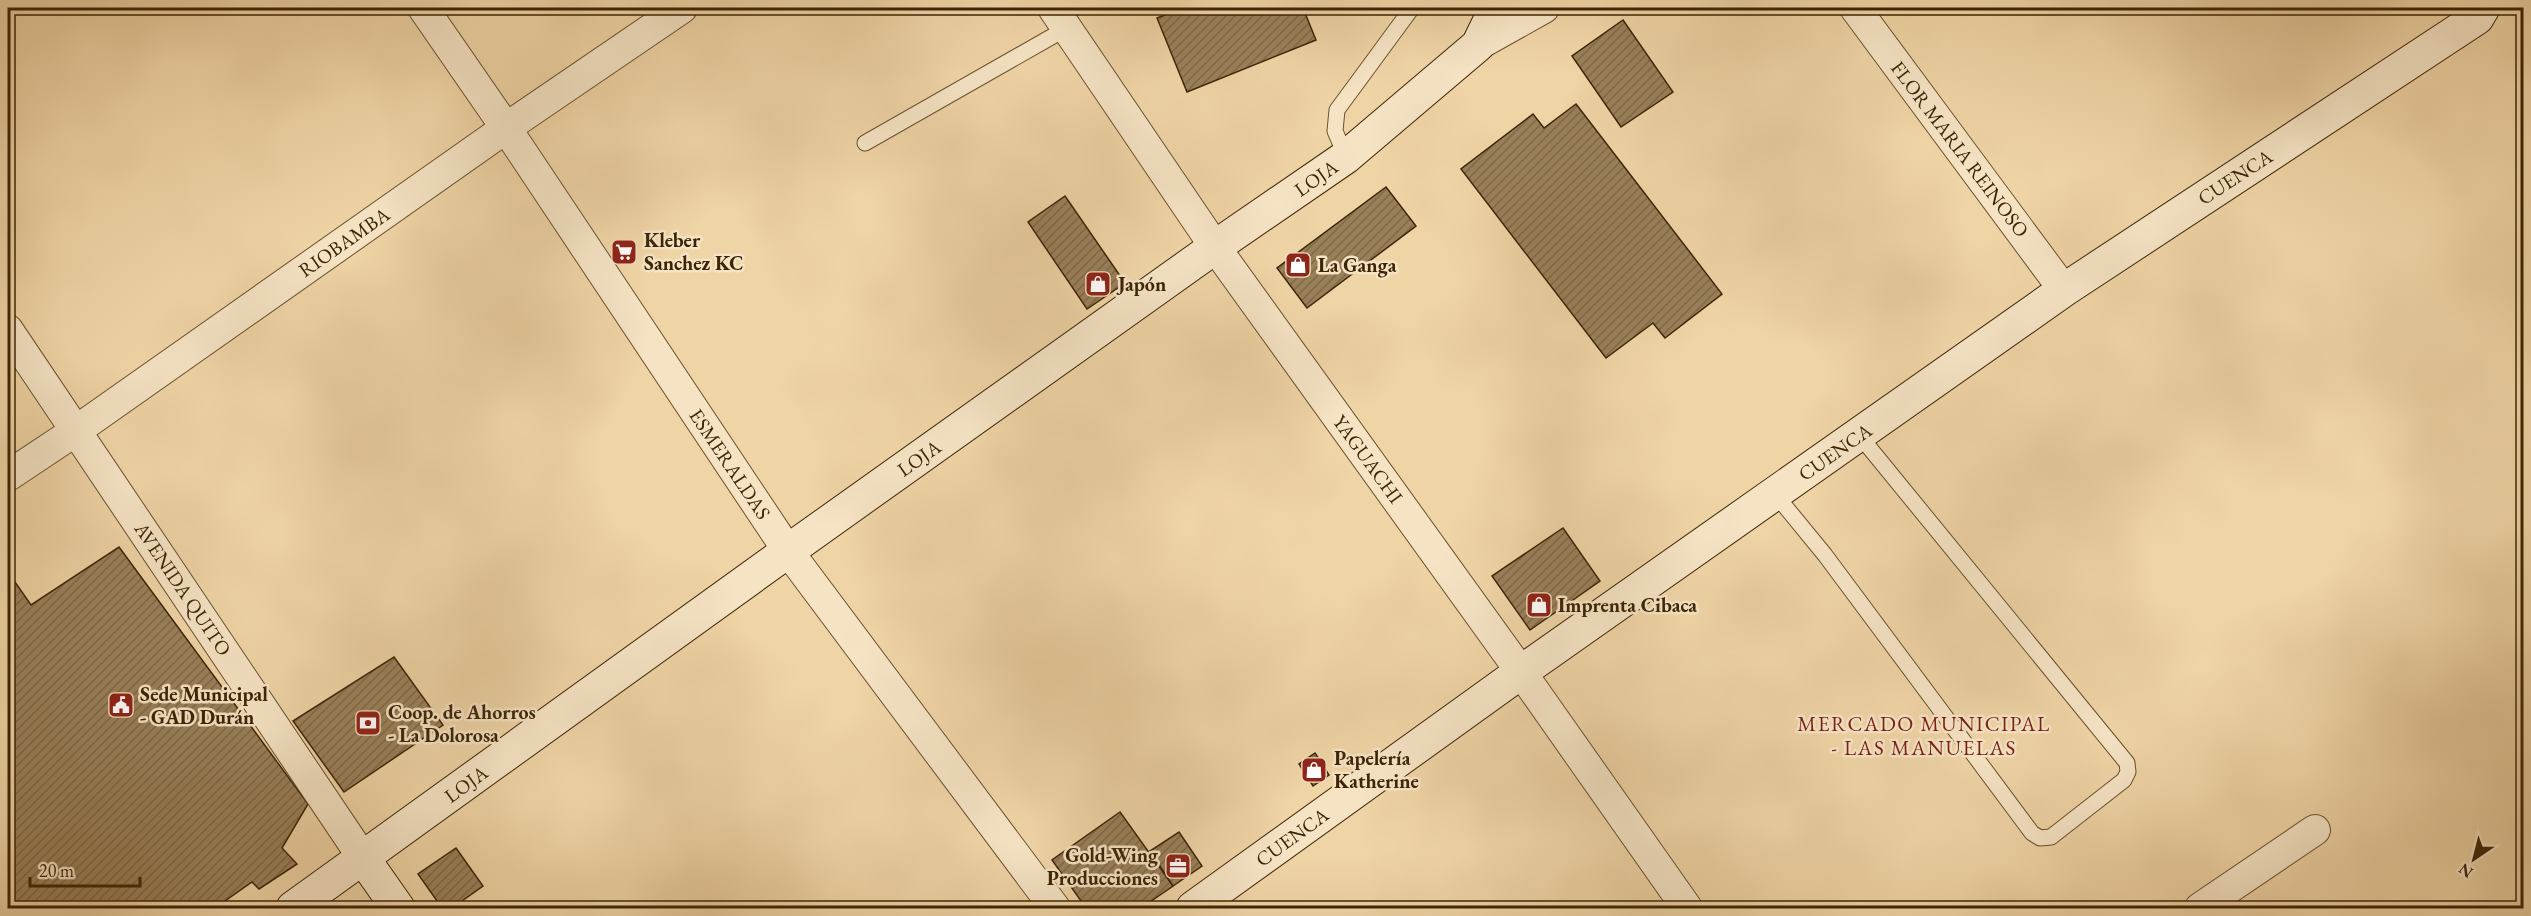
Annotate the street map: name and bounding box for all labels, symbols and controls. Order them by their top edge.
street label: FLOR MARIA REINOSO [1885,56,2035,242]
street label: CUENCA [2193,143,2277,211]
street label: LOJA [1289,154,1343,202]
street label: RIOBAMBA [293,201,395,283]
place label: Kleber Sanchez KC [644,227,743,276]
supermarket icon: Kleber Sanchez KC [609,237,639,267]
shop icon: La Ganga [1283,250,1313,280]
place label: La Ganga [1318,252,1397,278]
shop icon: Japón [1083,269,1113,299]
place label: Japón [1116,271,1166,297]
street label: ESMERALDAS [683,404,777,524]
street label: YAGUACHI [1327,409,1409,509]
street label: CUENCA [1793,417,1877,487]
street label: LOJA [892,434,946,482]
street label: AVENIDA QUITO [128,516,237,661]
shop icon: Imprenta Cibaca [1524,590,1554,620]
place label: Imprenta Cibaca [1558,592,1697,618]
place label: Sede Municipal - GAD Durán [140,681,268,730]
public building icon: Sede Municipal - GAD Durán [106,690,136,720]
place label: Coop. de Ahorros - La Dolorosa [388,699,536,748]
bank icon: Coop. de Ahorros - La Dolorosa [353,708,383,738]
district label: MERCADO MUNICIPAL - LAS MANUELAS [1797,710,2051,761]
place label: Papelería Katherine [1334,745,1419,794]
shop icon: Papelería Katherine [1299,755,1329,785]
street label: LOJA [439,759,493,809]
street label: CUENCA [1250,802,1334,872]
north arrow [2444,829,2504,889]
place label: Gold-Wing Producciones [1047,842,1159,891]
scale bar [30,850,140,888]
office icon: Gold-Wing Producciones [1163,851,1193,881]
text: 20 m [39,859,74,882]
text: N [2454,859,2477,883]

